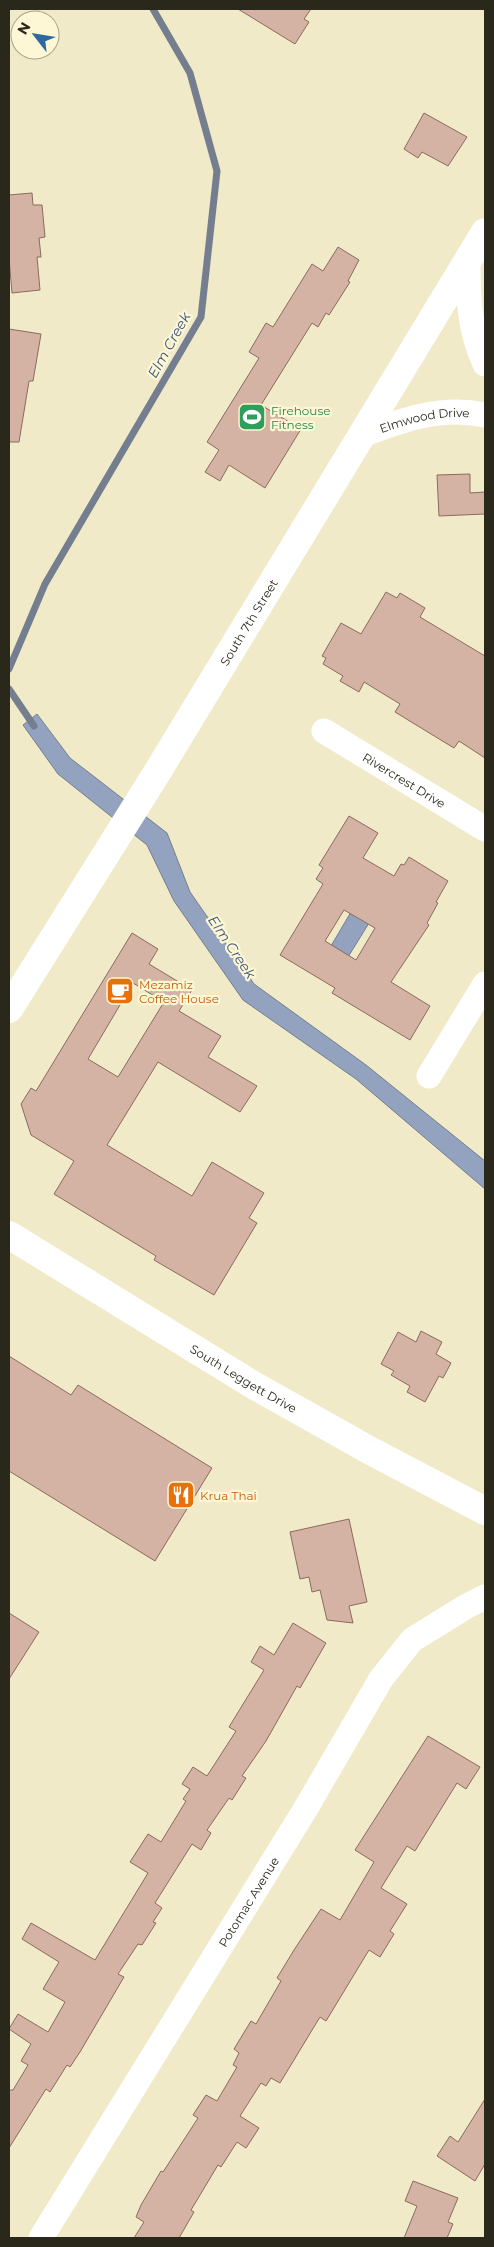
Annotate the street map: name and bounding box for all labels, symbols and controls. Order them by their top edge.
north arrow [10,10,60,60]
text: N [13,19,34,38]
water label: Elm Creek [144,308,195,381]
sports icon: Firehouse Fitness [237,402,267,432]
place label: Firehouse Fitness [271,403,331,432]
street label: Elmwood Drive [377,405,470,436]
street label: South 7th Street [216,576,280,668]
street label: Rivercrest Drive [360,749,448,811]
water label: Elm Creek [204,912,260,983]
cafe icon: Mezamiz Coffee House [105,976,135,1006]
place label: Mezamiz Coffee House [139,977,219,1006]
street label: South Leggett Drive [188,1341,300,1416]
restaurant icon: Krua Thai [166,1480,196,1510]
place label: Krua Thai [200,1488,257,1503]
street label: Potomac Avenue [215,1854,282,1950]

